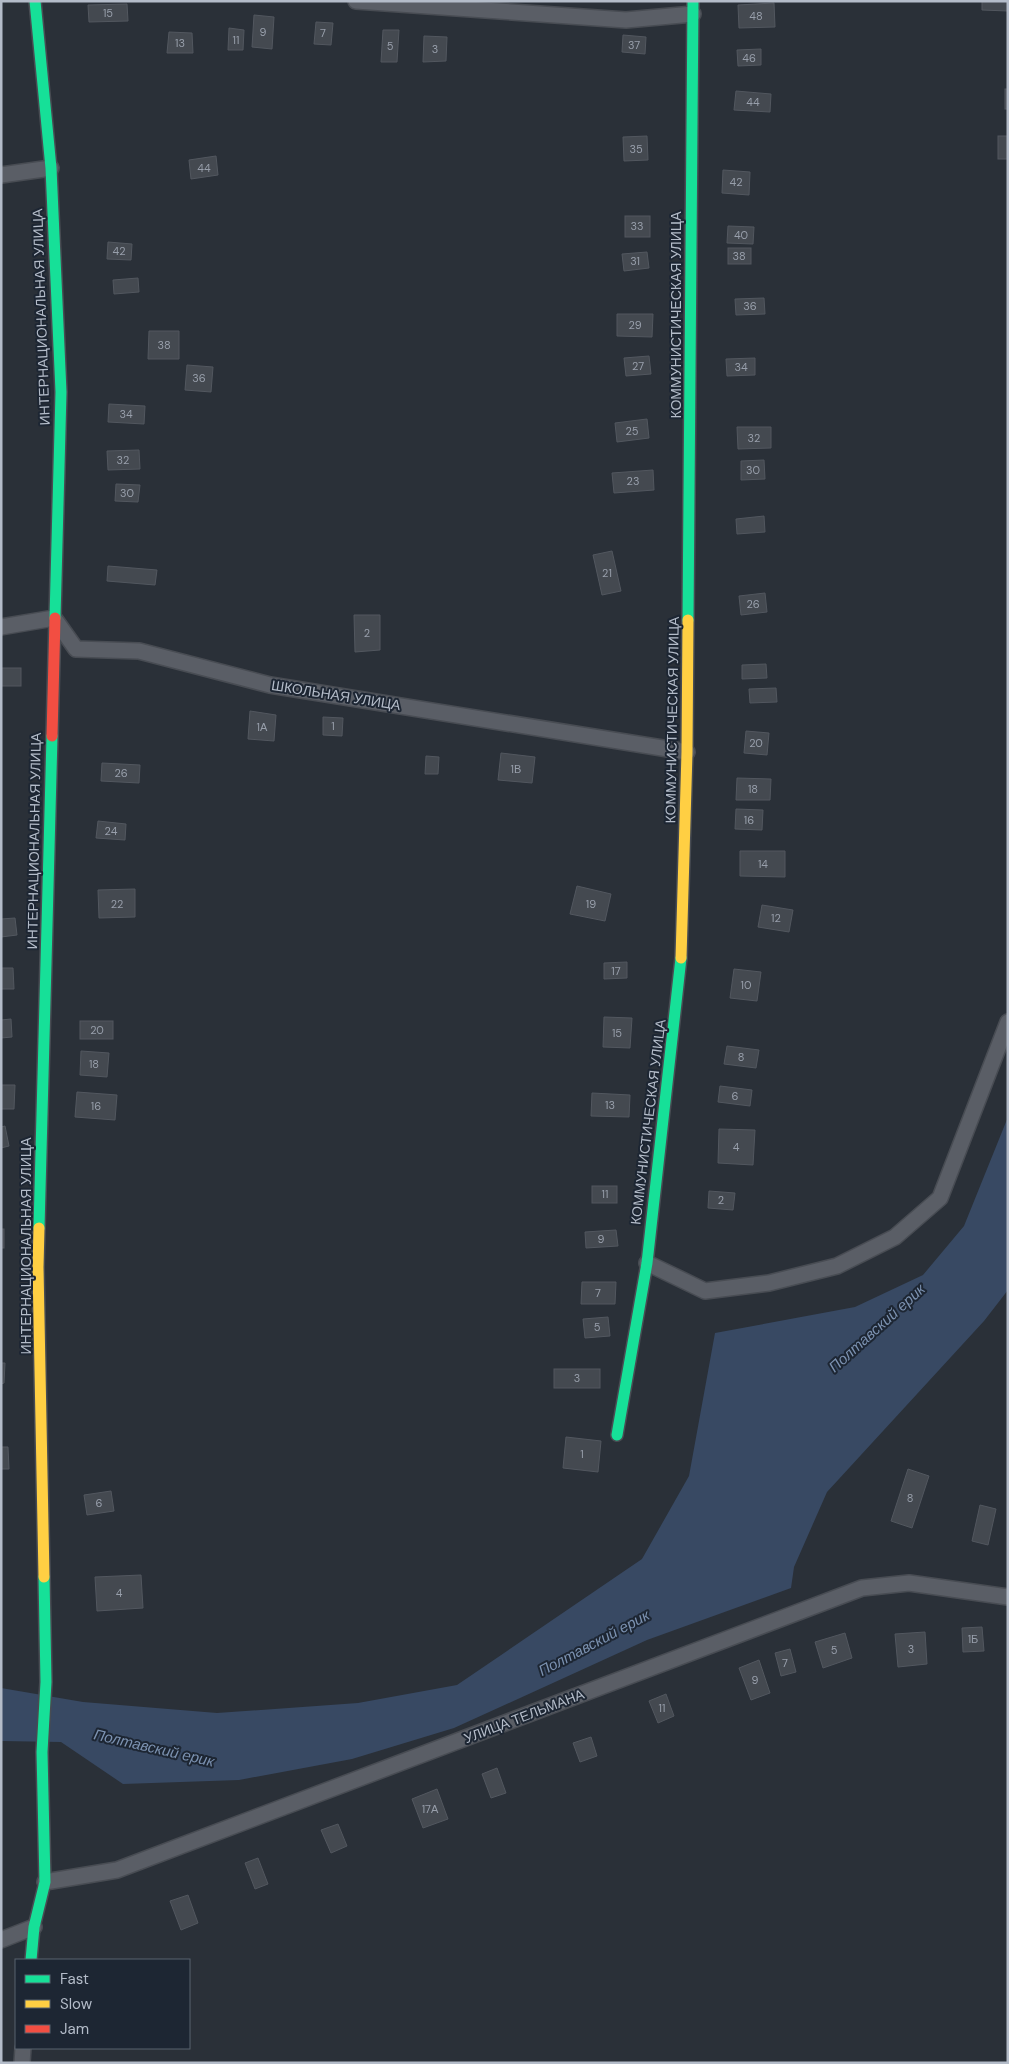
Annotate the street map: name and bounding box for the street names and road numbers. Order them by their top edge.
street label: ИНТЕРНАЦИОНАЛЬНАЯ УЛИЦА [28,208,54,426]
street label: КОММУНИСТИЧЕСКАЯ УЛИЦА [667,211,685,419]
street label: КОММУНИСТИЧЕСКАЯ УЛИЦА [661,616,683,824]
street label: ШКОЛЬНАЯ УЛИЦА [270,676,403,714]
street label: ИНТЕРНАЦИОНАЛЬНАЯ УЛИЦА [23,732,45,950]
street label: КОММУНИСТИЧЕСКАЯ УЛИЦА [626,1018,670,1226]
street label: ИНТЕРНАЦИОНАЛЬНАЯ УЛИЦА [17,1137,35,1354]
street label: УЛИЦА ТЕЛЬМАНА [461,1685,587,1747]

